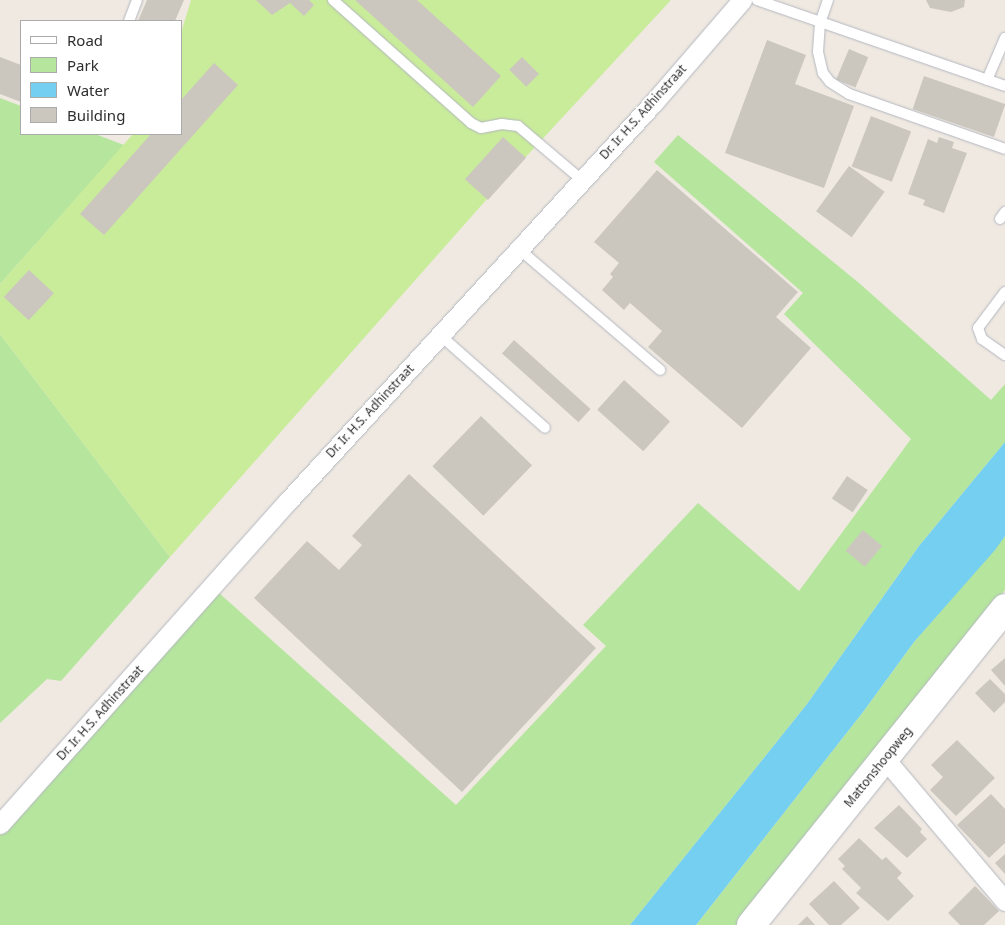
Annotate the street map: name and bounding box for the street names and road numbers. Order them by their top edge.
street label: Dr. Ir. H.S. Adhinstraat [597,62,689,162]
street label: Dr. Ir. H.S. Adhinstraat [323,361,417,461]
street label: Dr. Ir. H.S. Adhinstraat [54,663,146,763]
street label: Mattonshoopweg [841,724,915,810]

